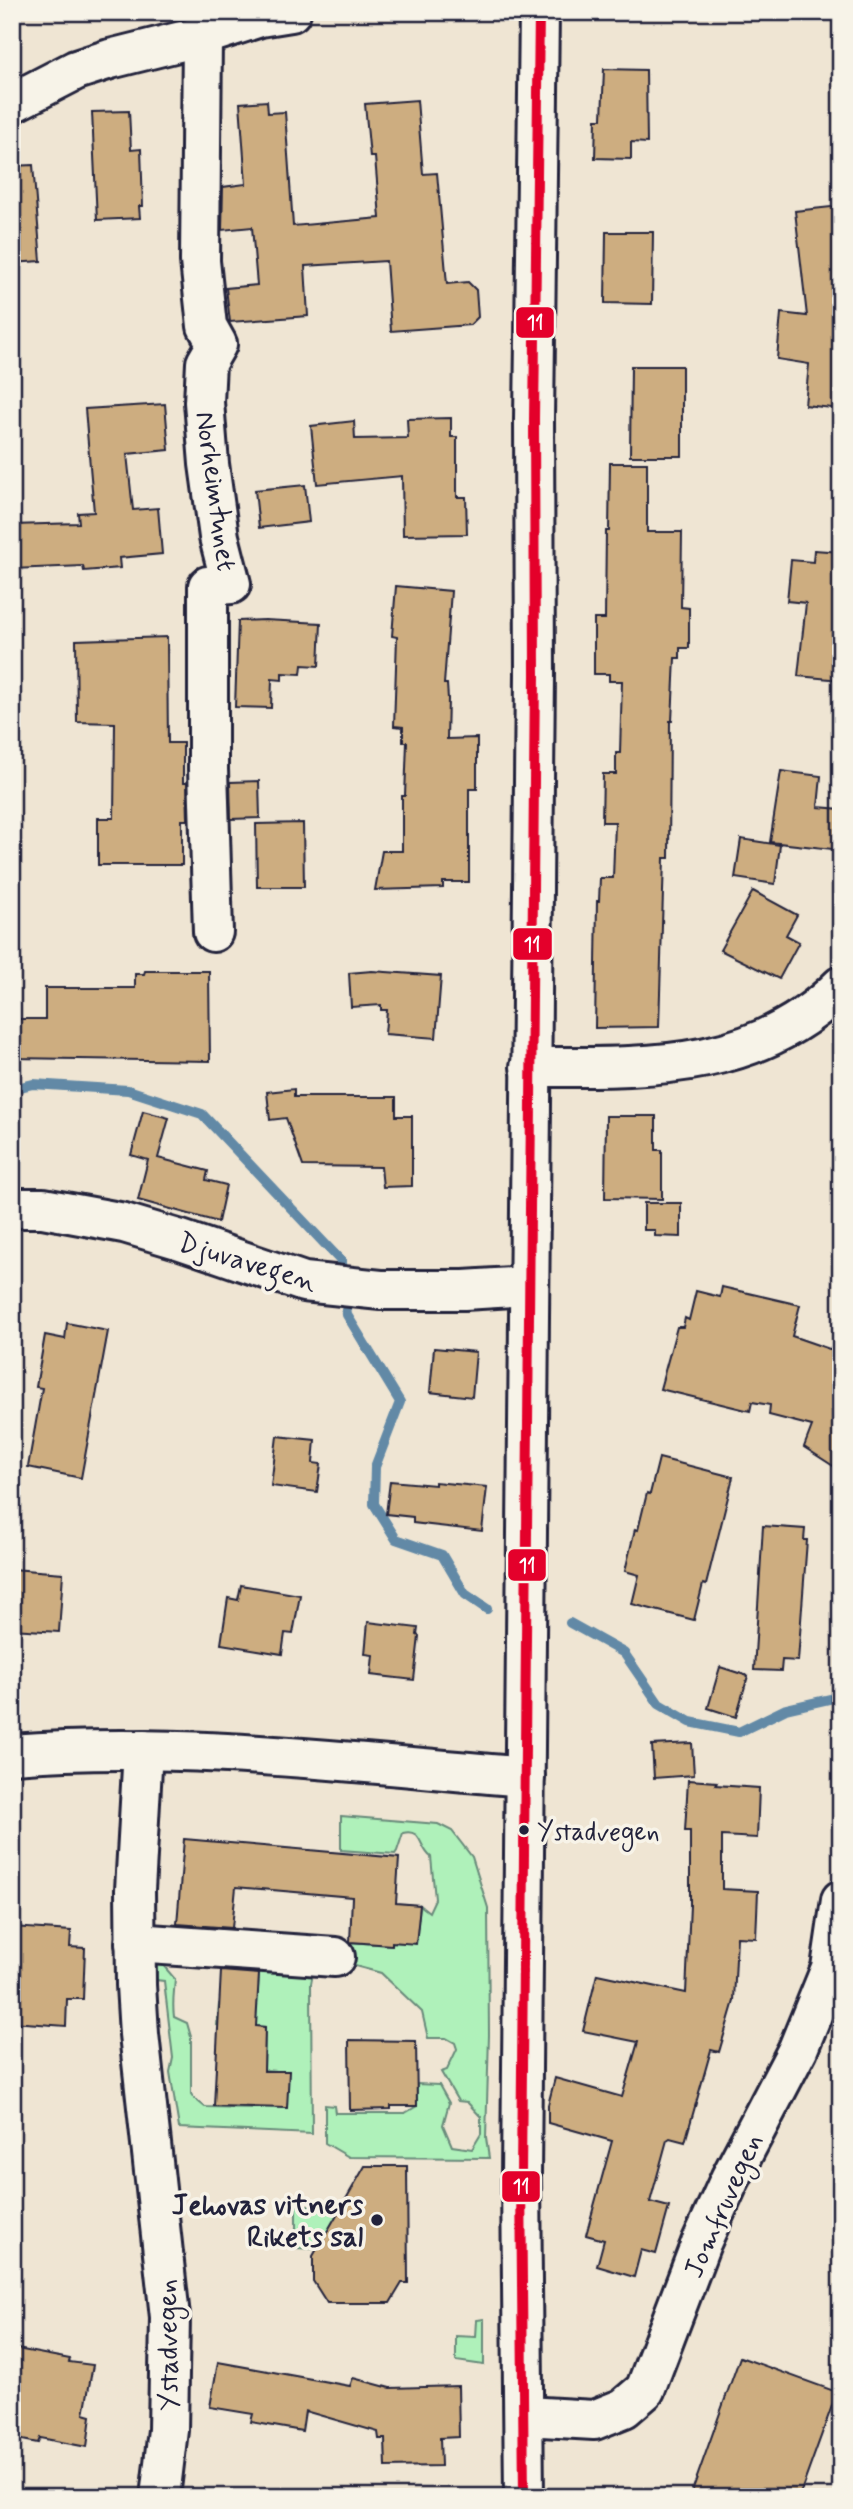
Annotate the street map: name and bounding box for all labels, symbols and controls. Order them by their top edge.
line badge: 11 [515,306,555,339]
text: 11 [527,311,543,336]
street label: Norheimtunet [185,409,244,574]
line badge: 11 [512,927,553,961]
text: 11 [524,933,540,958]
street label: Djuvavegen [173,1225,321,1305]
line badge: 11 [507,1548,547,1582]
text: 11 [519,1554,535,1579]
place label: Ystadvegen [537,1816,660,1852]
marker: Ystadvegen [517,1823,531,1837]
street label: Jomfruvegen [676,2128,774,2285]
line badge: 11 [501,2170,541,2203]
text: 11 [513,2175,529,2200]
place label: Jehovas vitners Rikets sal [172,2188,364,2257]
marker: Jehovas vitners Rikets sal [369,2212,385,2228]
street label: Ystadvegen [150,2279,191,2411]

